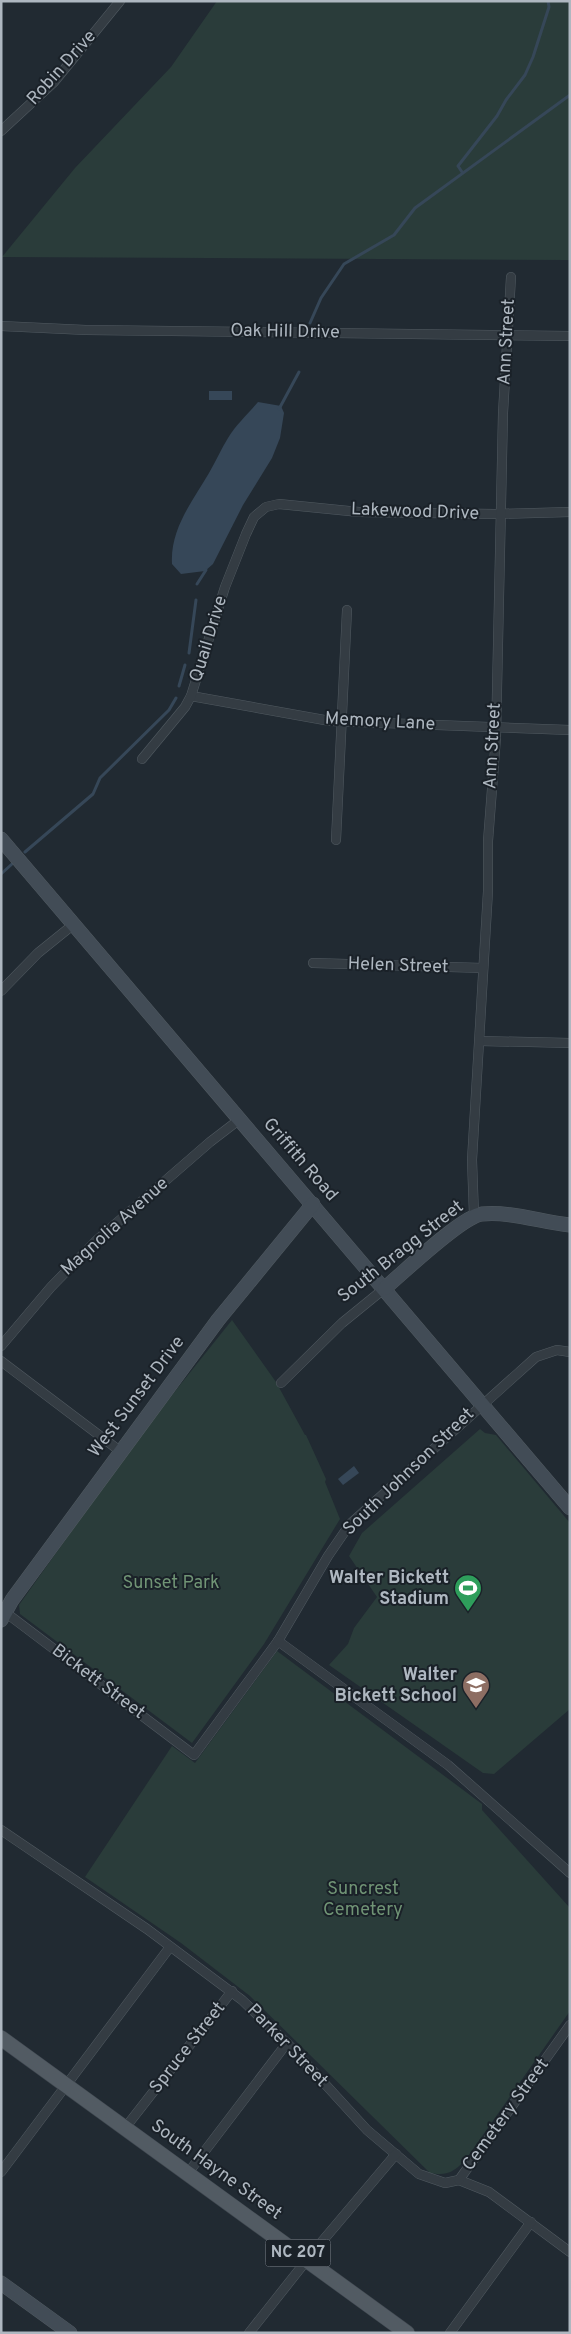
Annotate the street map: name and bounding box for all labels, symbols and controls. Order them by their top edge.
street label: Robin Drive [22,26,102,110]
street label: Ann Street [493,298,521,386]
street label: Oak Hill Drive [230,320,340,344]
street label: Lakewood Drive [350,498,480,526]
street label: Quail Drive [185,593,233,685]
street label: Ann Street [479,702,507,790]
street label: Memory Lane [324,708,436,736]
street label: Helen Street [347,953,449,979]
street label: Griffith Road [258,1114,342,1206]
street label: Magnolia Avenue [56,1173,174,1281]
street label: South Bragg Street [333,1196,469,1308]
street label: West Sunset Drive [84,1332,190,1462]
street label: South Johnson Street [338,1403,480,1541]
place label: Walter Bickett Stadium [329,1567,449,1611]
park label: Sunset Park [122,1572,220,1595]
sports icon: Walter Bickett Stadium [453,1573,483,1612]
street label: Bickett Street [47,1639,149,1725]
place label: Walter Bickett School [334,1664,458,1708]
school or university icon: Walter Bickett School [461,1670,491,1709]
park label: Suncrest Cemetery [323,1878,403,1922]
street label: Spruce Street [145,1997,231,2099]
street label: Parker Street [241,1999,333,2093]
street label: Cemetery Street [457,2054,555,2176]
street label: South Hayne Street [146,2115,286,2225]
road number: NC 207 [266,2240,330,2266]

